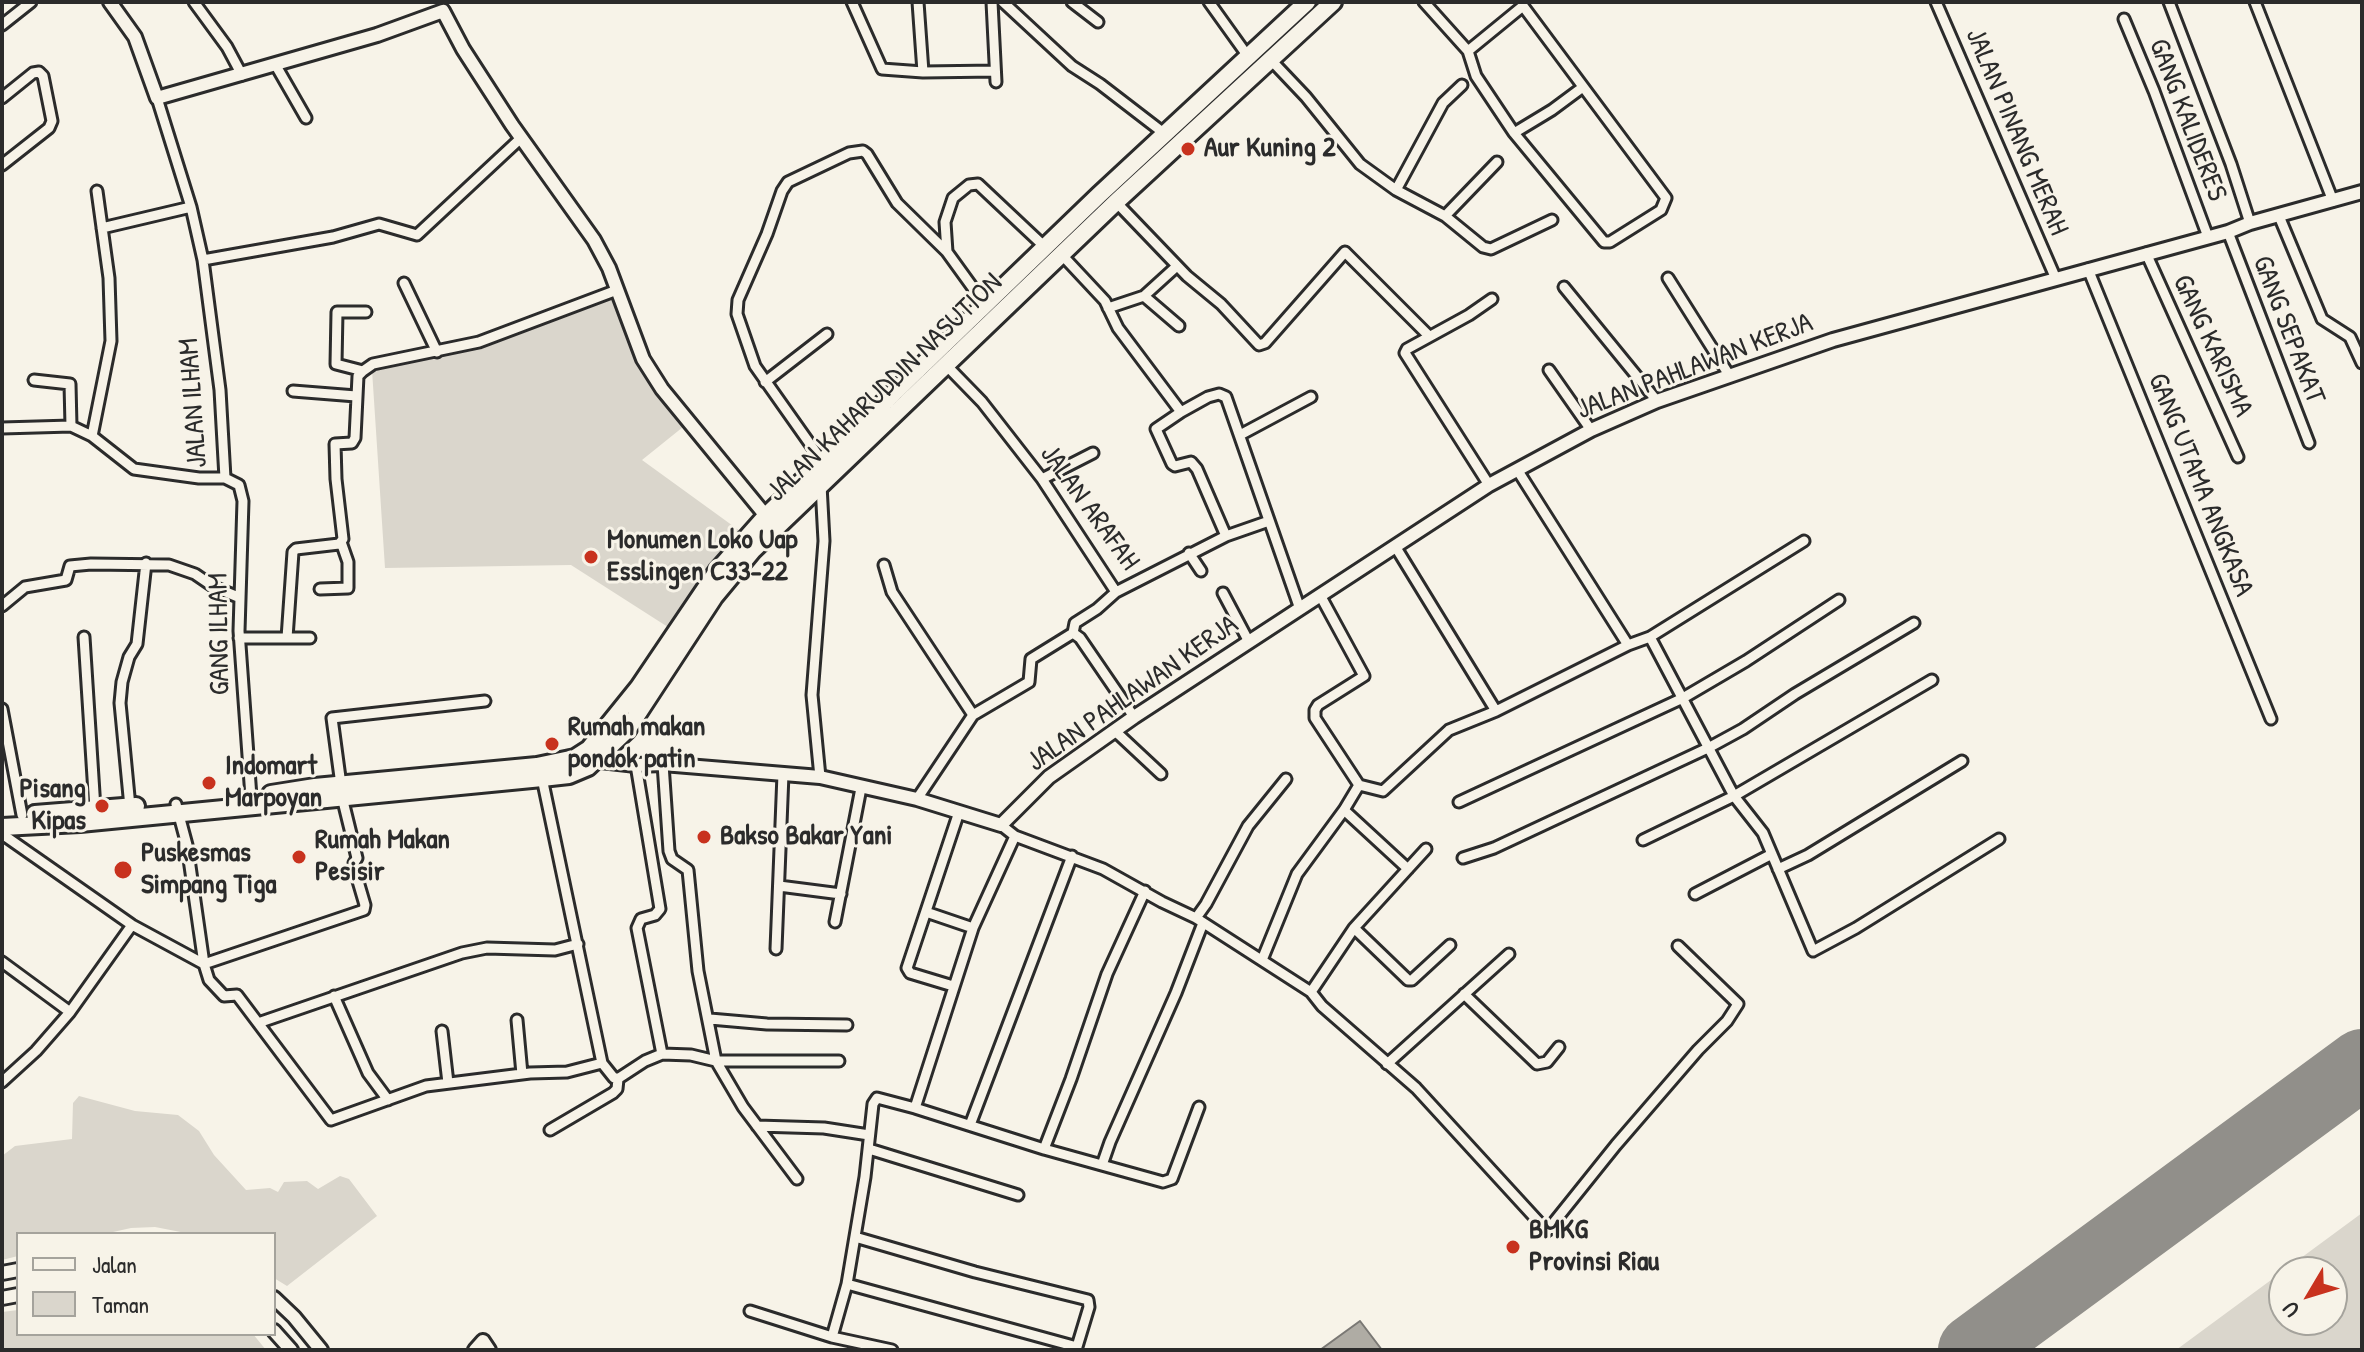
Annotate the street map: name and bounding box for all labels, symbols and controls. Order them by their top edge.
street label: JALAN PINANG MERAH [1957,24,2075,240]
street label: GANG KALIDERES [2141,34,2233,206]
place label: Aur Kuning 2 [1204,132,1336,166]
marker: Aur Kuning 2 [1179,140,1197,158]
street label: GANG SEPAKAT [2244,251,2332,409]
street label: JALAN KAHARUDDIN NASUTION [760,267,1010,509]
street label: GANG KARISMA [2165,270,2259,422]
street label: JALAN PAHLAWAN KERJA [1572,307,1818,427]
street label: JALAN ILHAM [173,337,215,469]
street label: GANG UTAMA ANGKASA [2140,369,2260,601]
street label: JALAN ARAFAH [1032,439,1146,577]
place label: Monumen Loko Uap Esslingen C33-22 [607,524,797,590]
marker: Monumen Loko Uap Esslingen C33-22 [582,548,600,566]
street label: GANG ILHAM [202,573,238,695]
street label: JALAN PAHLAWAN KERJA [1021,609,1245,779]
place label: Rumah makan pondok patin [568,711,705,777]
marker: Rumah makan pondok patin [543,735,561,753]
place label: Indomart Marpoyan [225,750,322,816]
place label: Pisang Kipas [19,773,86,839]
marker: Indomart Marpoyan [200,774,218,792]
marker: Pisang Kipas [93,797,111,815]
place label: Bakso Bakar Yani [720,820,893,854]
place label: Rumah Makan Pesisir [315,824,450,890]
marker: Bakso Bakar Yani [695,828,713,846]
place label: Puskesmas Simpang Tiga [141,837,276,903]
marker: Rumah Makan Pesisir [290,848,308,866]
marker: Puskesmas Simpang Tiga [112,859,134,881]
place label: BMKG Provinsi Riau [1529,1214,1659,1280]
legend [16,1232,276,1336]
marker: BMKG Provinsi Riau [1504,1238,1522,1256]
text: Jalan [92,1248,137,1280]
north arrow [2268,1256,2348,1336]
text: Taman [92,1288,149,1320]
text: U [2275,1296,2306,1324]

